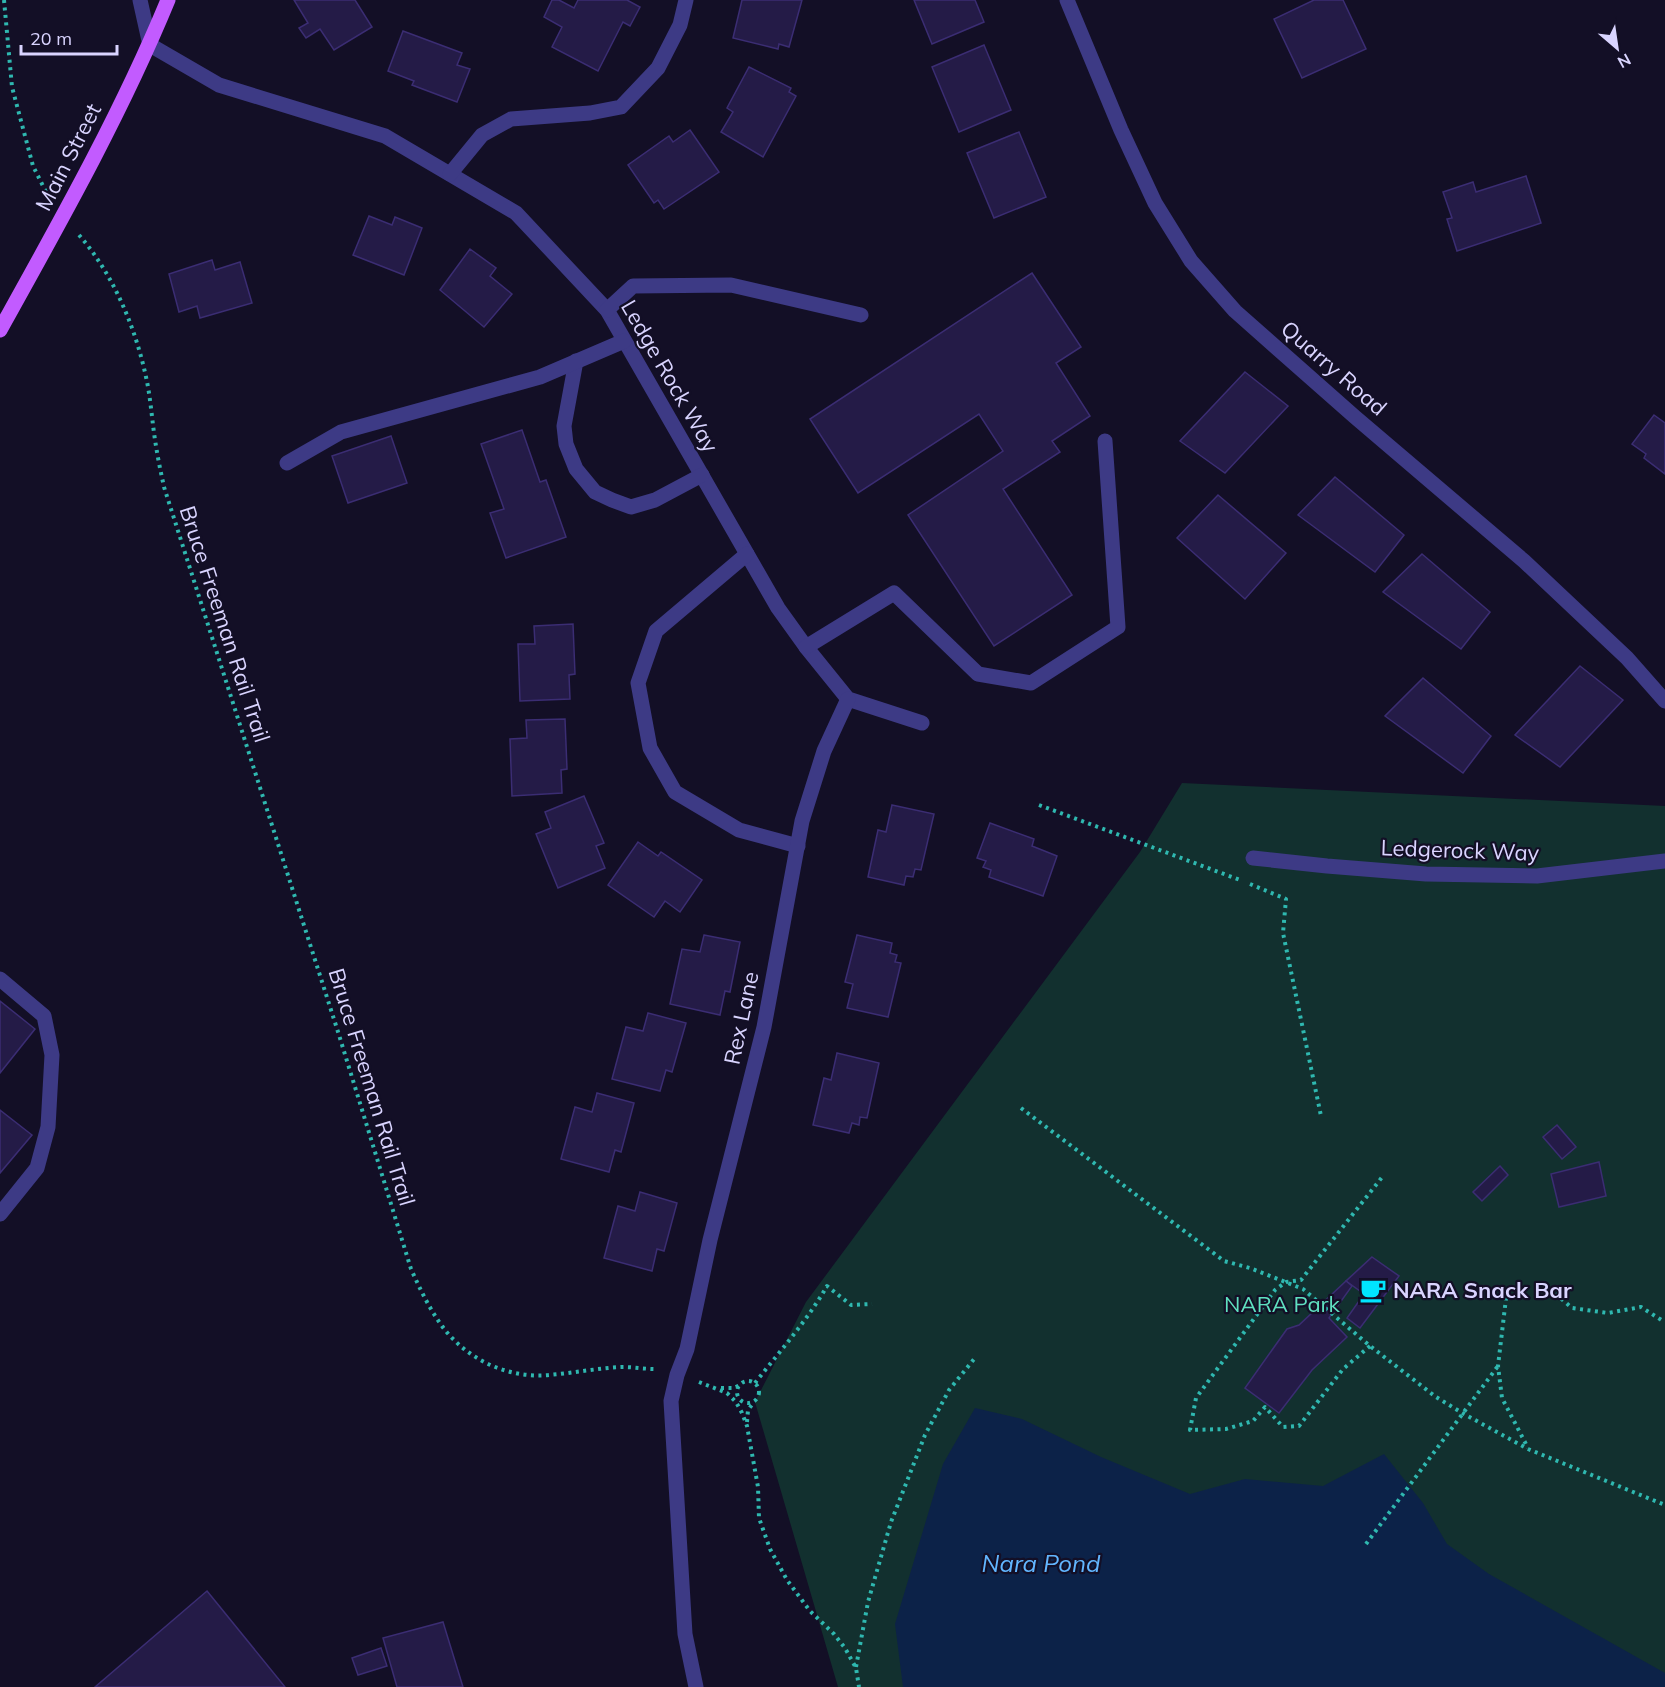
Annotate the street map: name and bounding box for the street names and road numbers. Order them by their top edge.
street label: Main Street [29,98,107,215]
street label: Ledge Rock Way [615,295,725,458]
street label: Quarry Road [1275,315,1393,421]
street label: Bruce Freeman Rail Trail [174,502,276,746]
street label: Ledgerock Way [1380,833,1540,867]
street label: Bruce Freeman Rail Trail [323,965,421,1209]
street label: Rex Lane [717,969,765,1067]

